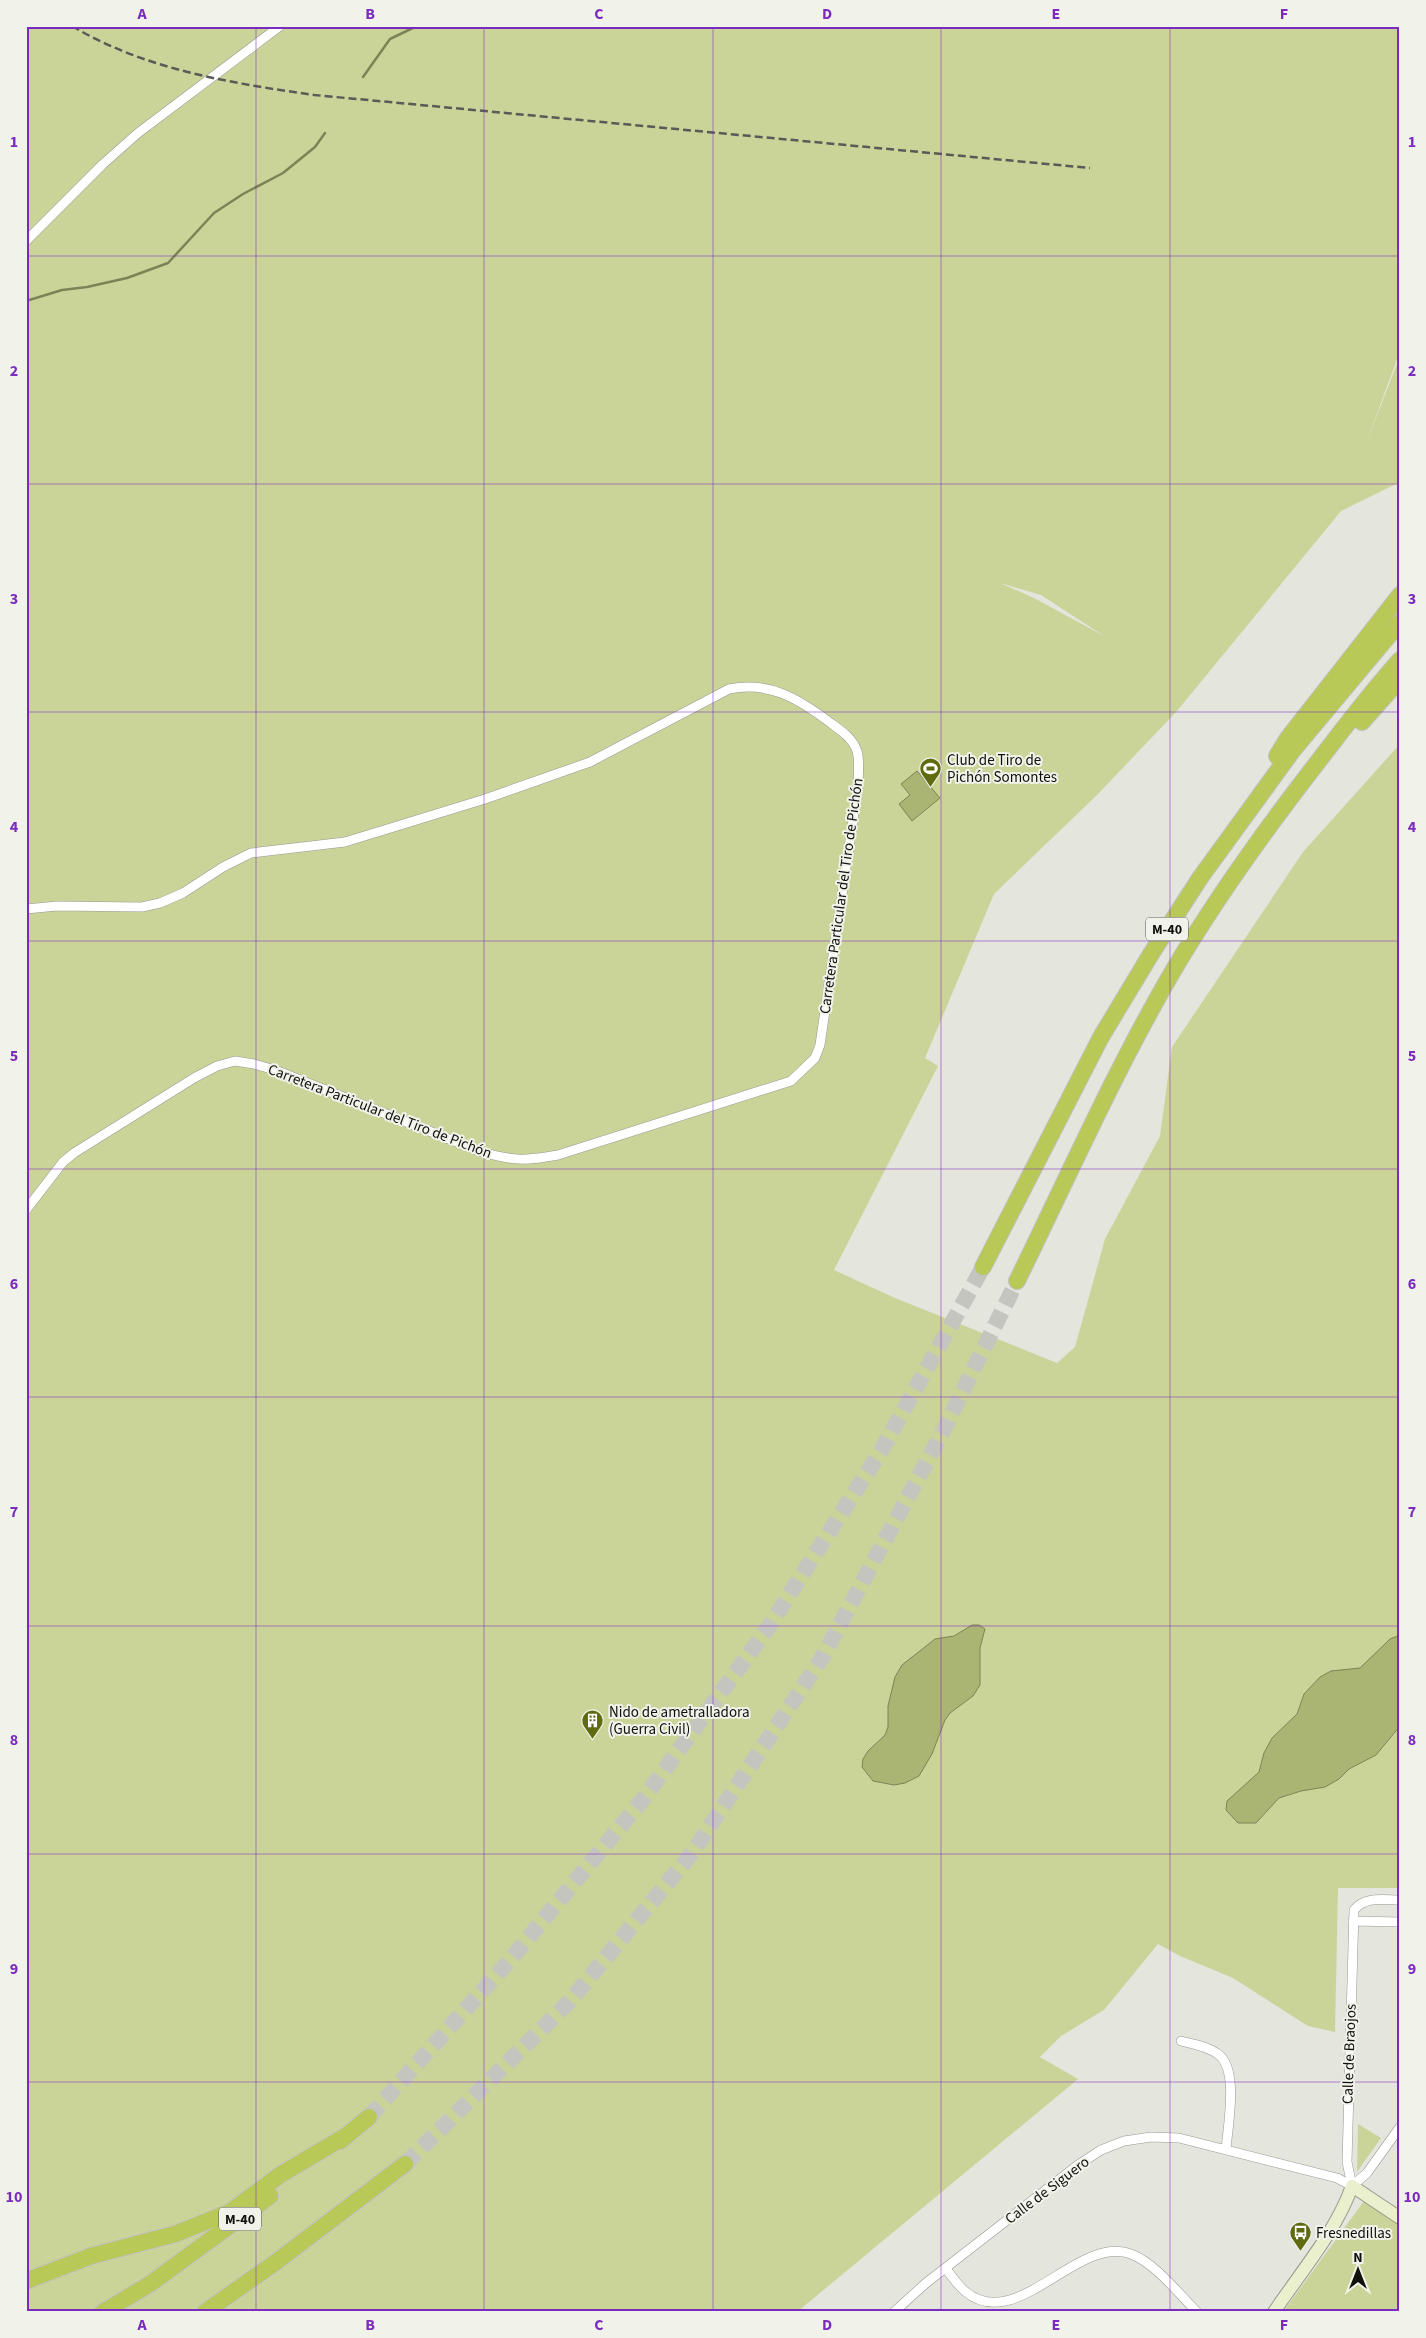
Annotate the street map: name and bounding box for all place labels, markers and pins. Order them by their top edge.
place label: Club de Tiro de Pichón Somontes [947,750,1057,788]
sports icon: Club de Tiro de Pichón Somontes [919,757,943,788]
place label: Nido de ametralladora (Guerra Civil) [609,1702,749,1740]
building icon: Nido de ametralladora (Guerra Civil) [581,1709,605,1740]
bus stop icon: Fresnedillas [1288,2221,1312,2252]
place label: Fresnedillas [1316,2223,1391,2244]

